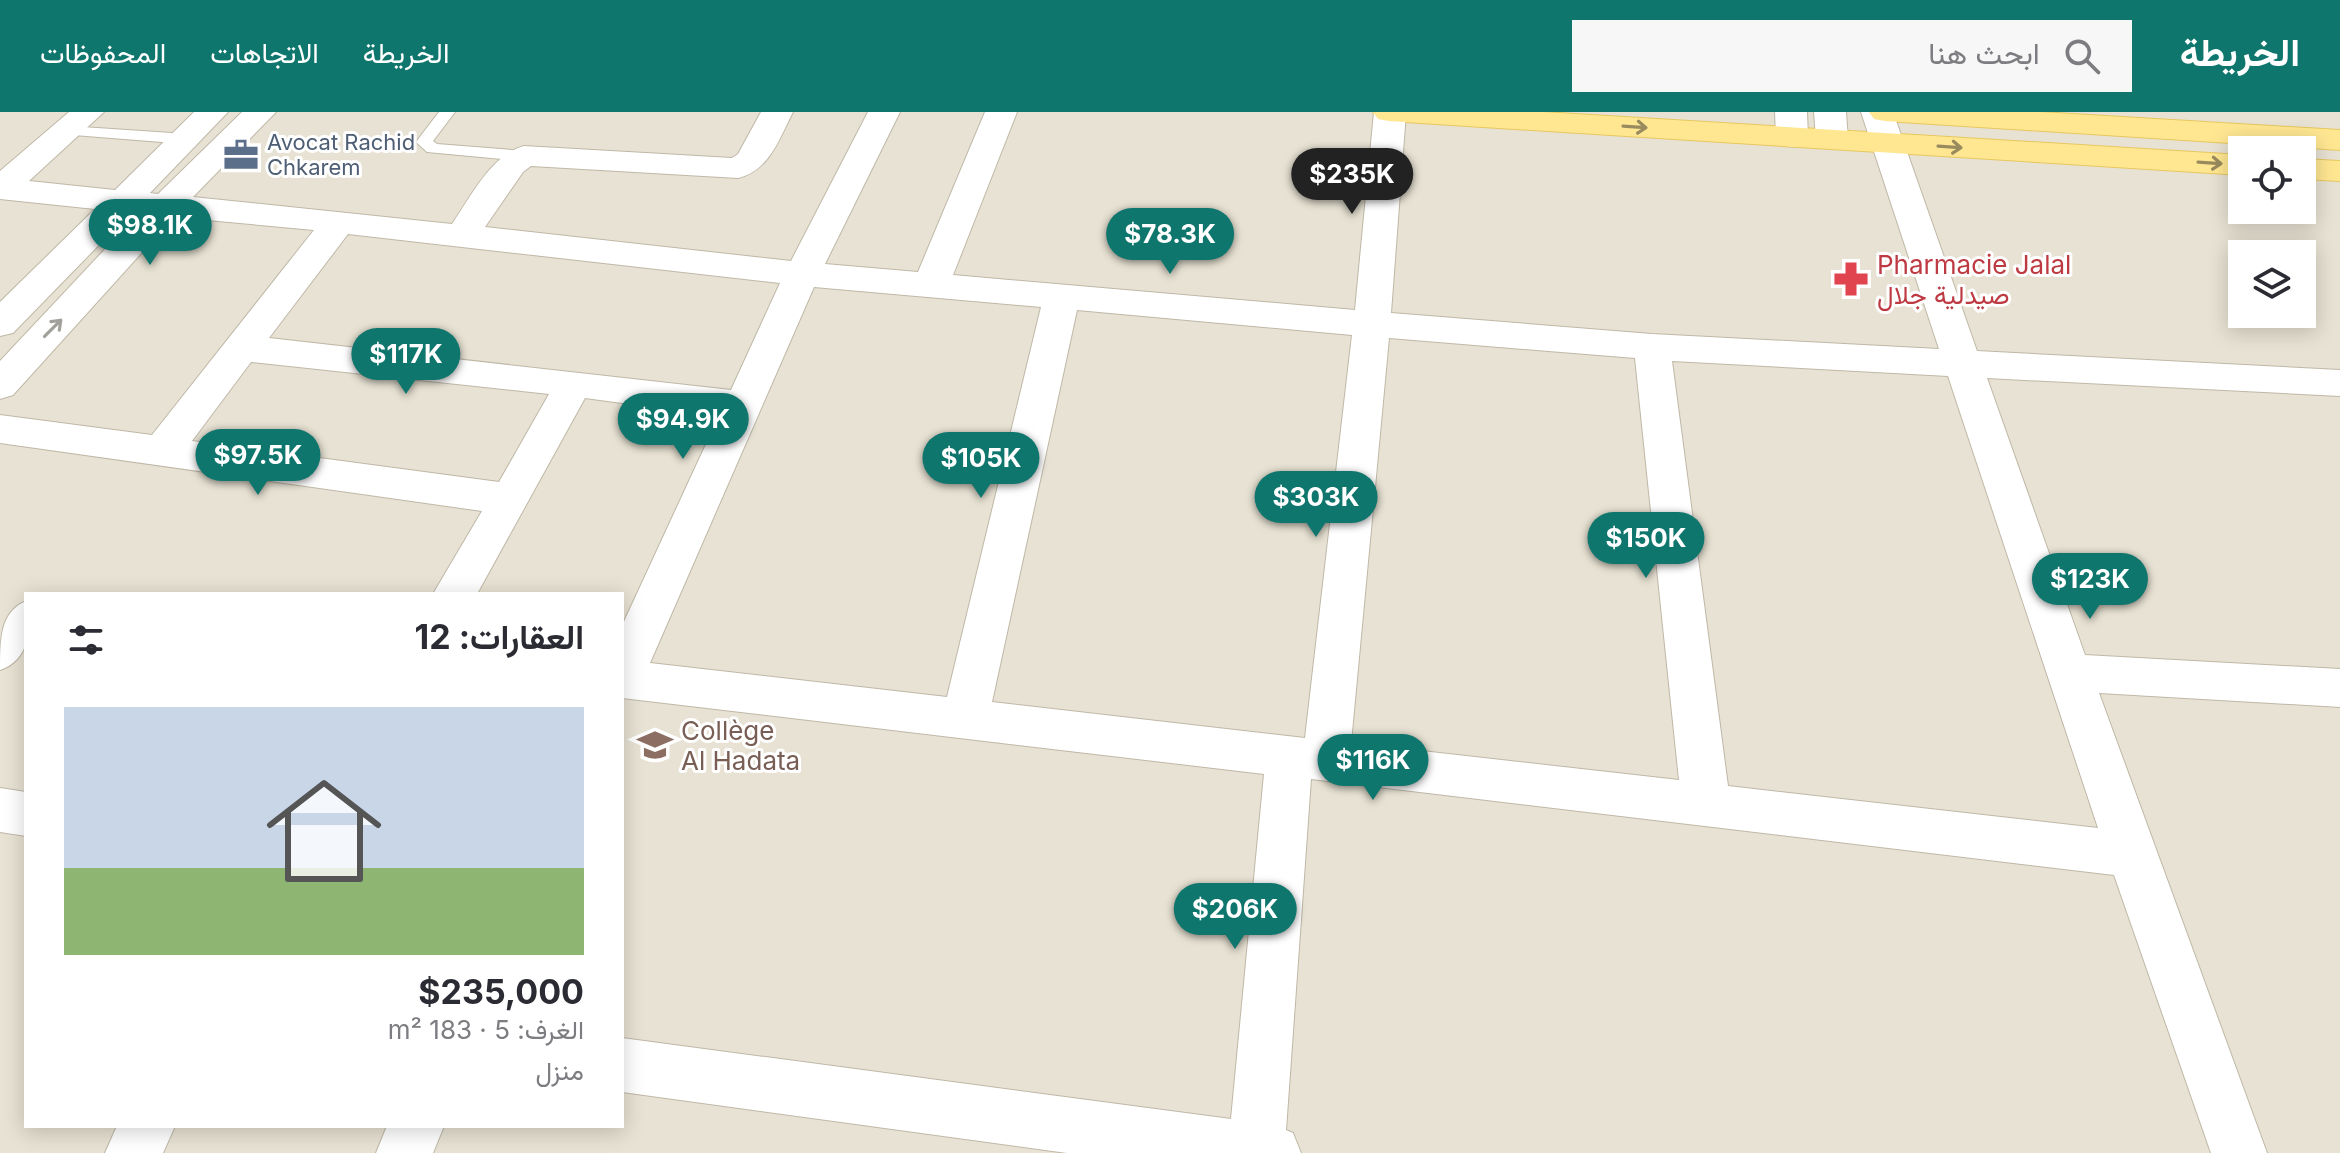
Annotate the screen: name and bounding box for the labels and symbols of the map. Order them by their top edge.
one-way arrow [1621,120,1648,135]
place label: Avocat Rachid Chkarem [267,129,415,180]
office icon: Avocat Rachid Chkarem [222,136,260,174]
one-way arrow [1936,140,1963,155]
pin: $235K [1296,148,1408,216]
one-way arrow [2196,156,2223,171]
pin: $98.1K [85,199,215,267]
pin: $78.3K [1105,208,1235,276]
place label: Pharmacie Jalal صيدلية جلال [1877,249,2071,311]
pharmacy icon: Pharmacie Jalal صيدلية جلال [1832,260,1870,298]
one-way arrow [43,319,62,338]
pin: $117K [350,328,462,396]
pin: $94.9K [618,393,748,461]
pin: $97.5K [193,429,323,497]
pin: $105K [925,432,1037,500]
pin: $303K [1260,471,1372,539]
pin: $150K [1590,512,1702,580]
pin: $123K [2034,553,2146,621]
place label: Collège Al Hadata [681,715,800,776]
school or university icon: Collège Al Hadata [636,726,674,764]
pin: $116K [1317,734,1429,802]
pin: $206K [1179,883,1291,951]

